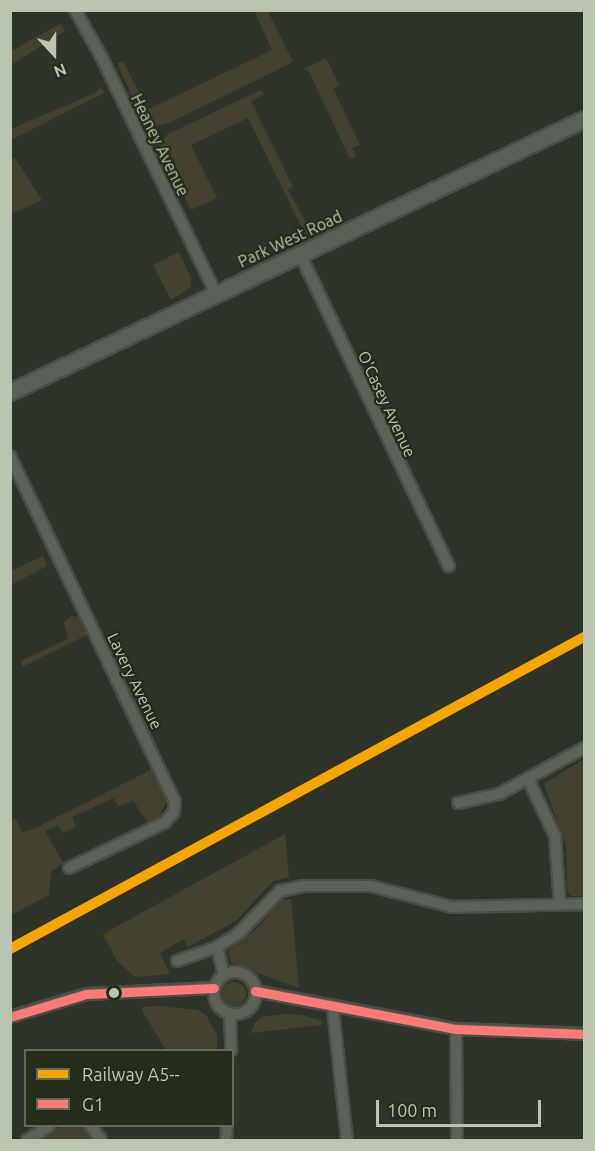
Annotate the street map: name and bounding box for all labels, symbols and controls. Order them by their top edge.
north arrow [24,24,84,84]
text: N [52,60,69,81]
street label: Heaney Avenue [127,91,193,199]
street label: Park West Road [235,207,345,271]
street label: O'Casey Avenue [354,348,420,460]
street label: Lavery Avenue [103,630,167,732]
unlabelled marker [108,987,120,999]
legend [24,1049,234,1127]
text: Railway A5-- [82,1064,180,1084]
scale bar [379,1088,544,1126]
text: G1 [82,1094,104,1114]
text: 100 m [387,1100,437,1120]

